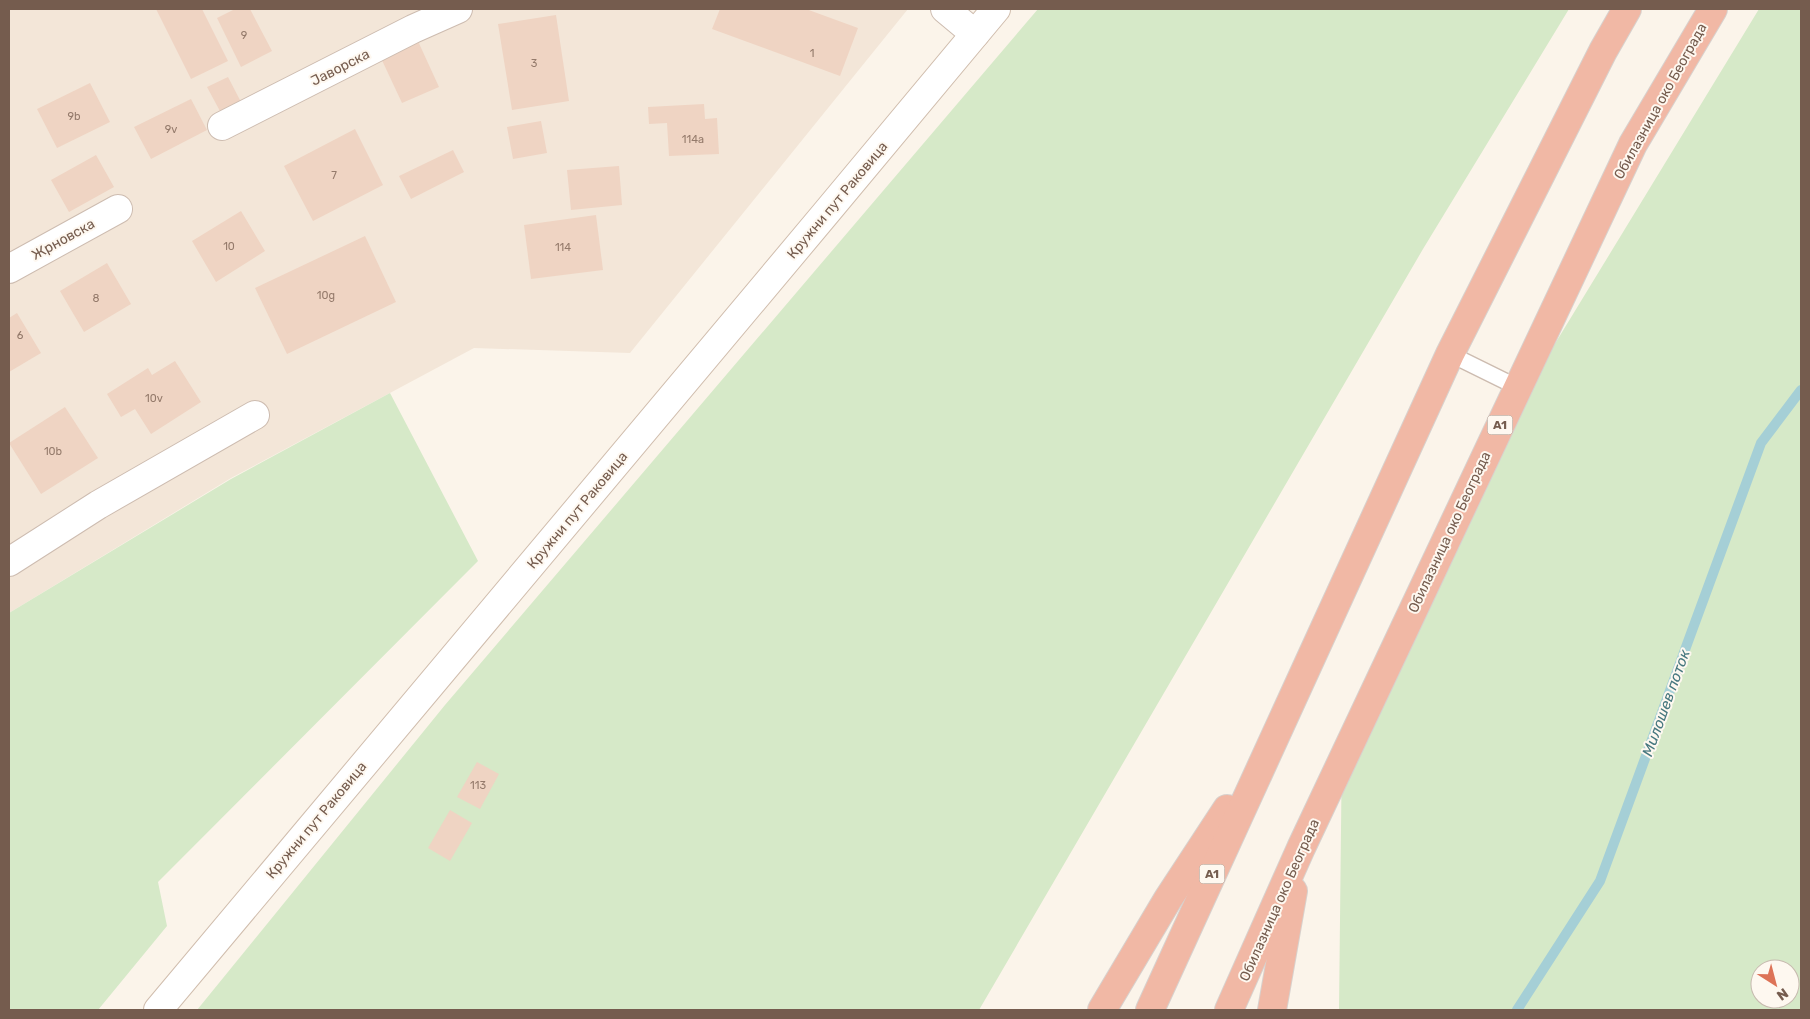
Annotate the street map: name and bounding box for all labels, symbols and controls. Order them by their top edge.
street label: Обилазница око Београда [1610,20,1710,182]
house number: 9 [241,29,247,42]
street label: Јаворска [308,45,373,90]
house number: 1 [810,47,814,60]
house number: 3 [531,57,538,70]
house number: 9b [67,110,81,123]
house number: 9v [165,123,177,136]
house number: 114a [682,133,704,146]
street label: Кружни пут Раковица [783,138,891,262]
house number: 7 [331,169,337,182]
street label: Жрновска [29,215,98,264]
house number: 10 [223,240,235,253]
house number: 114 [555,241,571,254]
house number: 10g [317,289,335,302]
house number: 8 [93,292,100,305]
house number: 6 [17,329,24,342]
house number: 10v [145,392,163,405]
road number: A1 [1488,416,1512,434]
house number: 10b [44,445,62,458]
street label: Кружни пут Раковица [523,448,631,572]
street label: Обилазница око Београда [1405,449,1494,615]
water label: Милошев поток [1638,646,1694,759]
street label: Кружни пут Раковица [262,758,370,882]
house number: 113 [470,779,486,792]
street label: Обилазница око Београда [1236,816,1323,984]
road number: A1 [1200,864,1224,884]
north arrow [1750,959,1800,1009]
text: N [1773,984,1791,1004]

